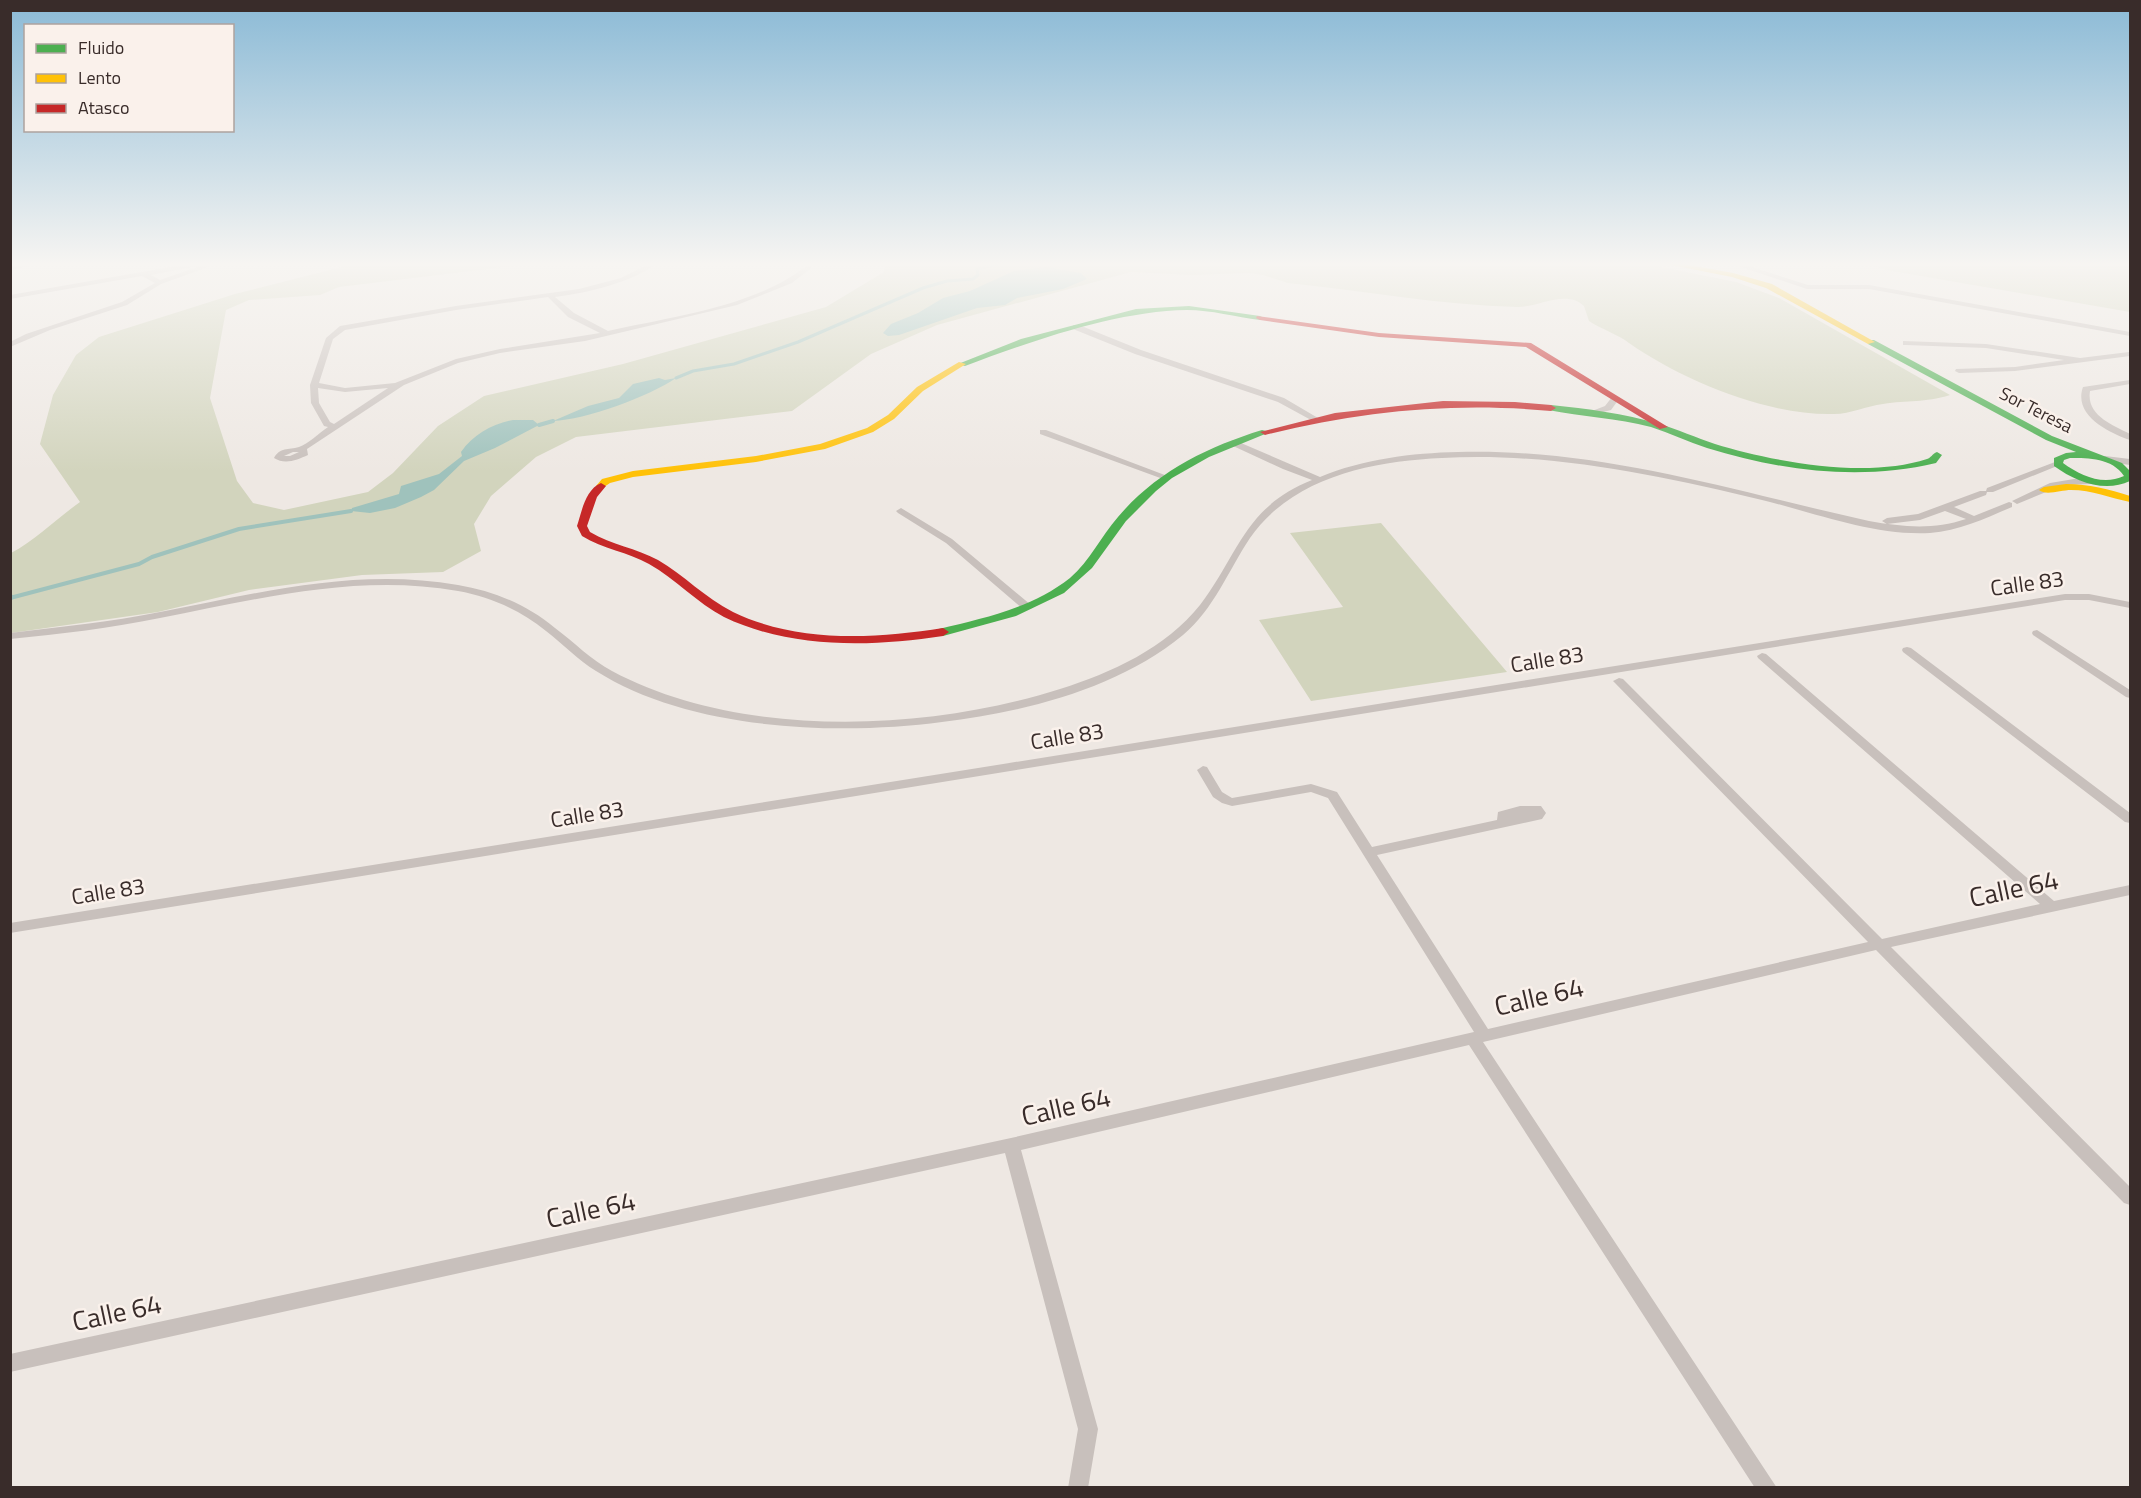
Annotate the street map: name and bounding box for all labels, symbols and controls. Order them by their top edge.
legend [24,24,234,132]
text: Fluido [78,34,124,61]
text: Lento [78,64,121,91]
text: Atasco [78,94,129,121]
street label: Sor Teresa [1995,380,2078,439]
street label: Calle 83 [1988,561,2066,605]
street label: Calle 83 [1508,636,1586,682]
street label: Calle 83 [1028,713,1106,759]
street label: Calle 83 [548,791,626,837]
street label: Calle 64 [1965,858,2062,917]
street label: Calle 83 [69,868,147,914]
street label: Calle 64 [1490,965,1587,1026]
street label: Calle 64 [1017,1075,1114,1136]
street label: Calle 64 [542,1179,639,1238]
street label: Calle 64 [68,1282,165,1341]

